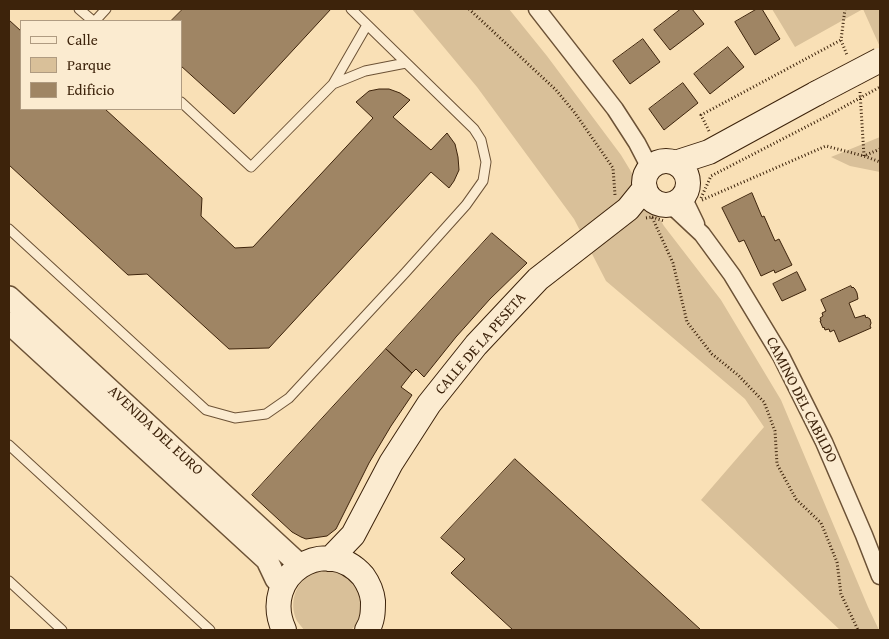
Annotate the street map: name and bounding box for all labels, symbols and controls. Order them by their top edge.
legend [20,20,182,110]
text: Calle [67,29,98,50]
text: Parque [67,54,111,75]
text: Edificio [67,79,114,100]
street label: CALLE DE LA PESETA [432,289,530,399]
street label: CAMINO DEL CABILDO [761,334,841,466]
street label: AVENIDA DEL EURO [104,382,206,480]

